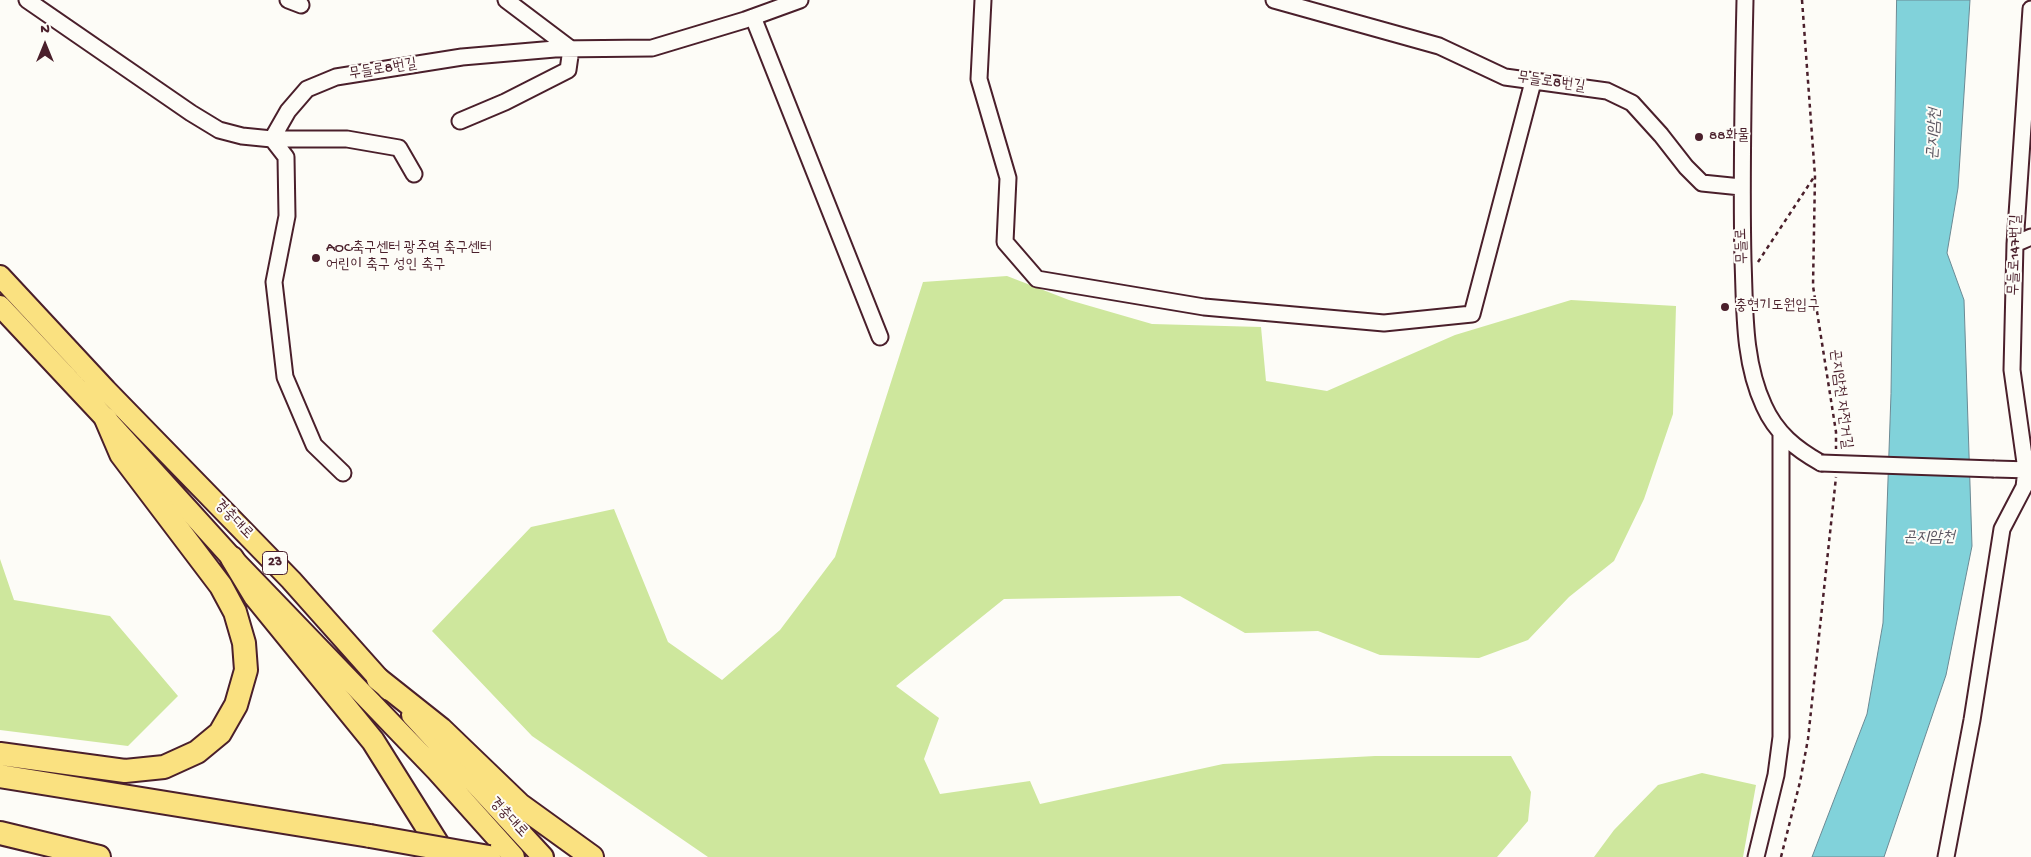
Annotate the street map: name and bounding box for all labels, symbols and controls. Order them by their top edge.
north arrow [20,20,70,70]
text: N [40,21,50,38]
street label: 무들로8번길 [348,56,418,84]
street label: 무들로8번길 [1516,69,1586,97]
water label: 곤지암천 [1924,108,1946,160]
place label: 88화물 [1709,128,1750,146]
marker: 88화물 [1693,131,1705,143]
street label: 무들로147번길 [2006,214,2026,296]
street label: 무들로 [1733,228,1753,264]
place label: AOC축구센터 광주역 축구센터 어린이 축구 성인 축구 [326,240,492,275]
marker: AOC축구센터 광주역 축구센터 어린이 축구 성인 축구 [310,252,322,264]
place label: 충현기도원입구 [1735,298,1819,316]
marker: 충현기도원입구 [1719,301,1731,313]
street label: 곤지암천 자전거길 [1825,348,1855,450]
street label: 경충대로 [210,496,256,544]
water label: 곤지암천 [1903,529,1955,549]
road number: 23 [262,552,288,574]
street label: 경충대로 [485,794,531,842]

